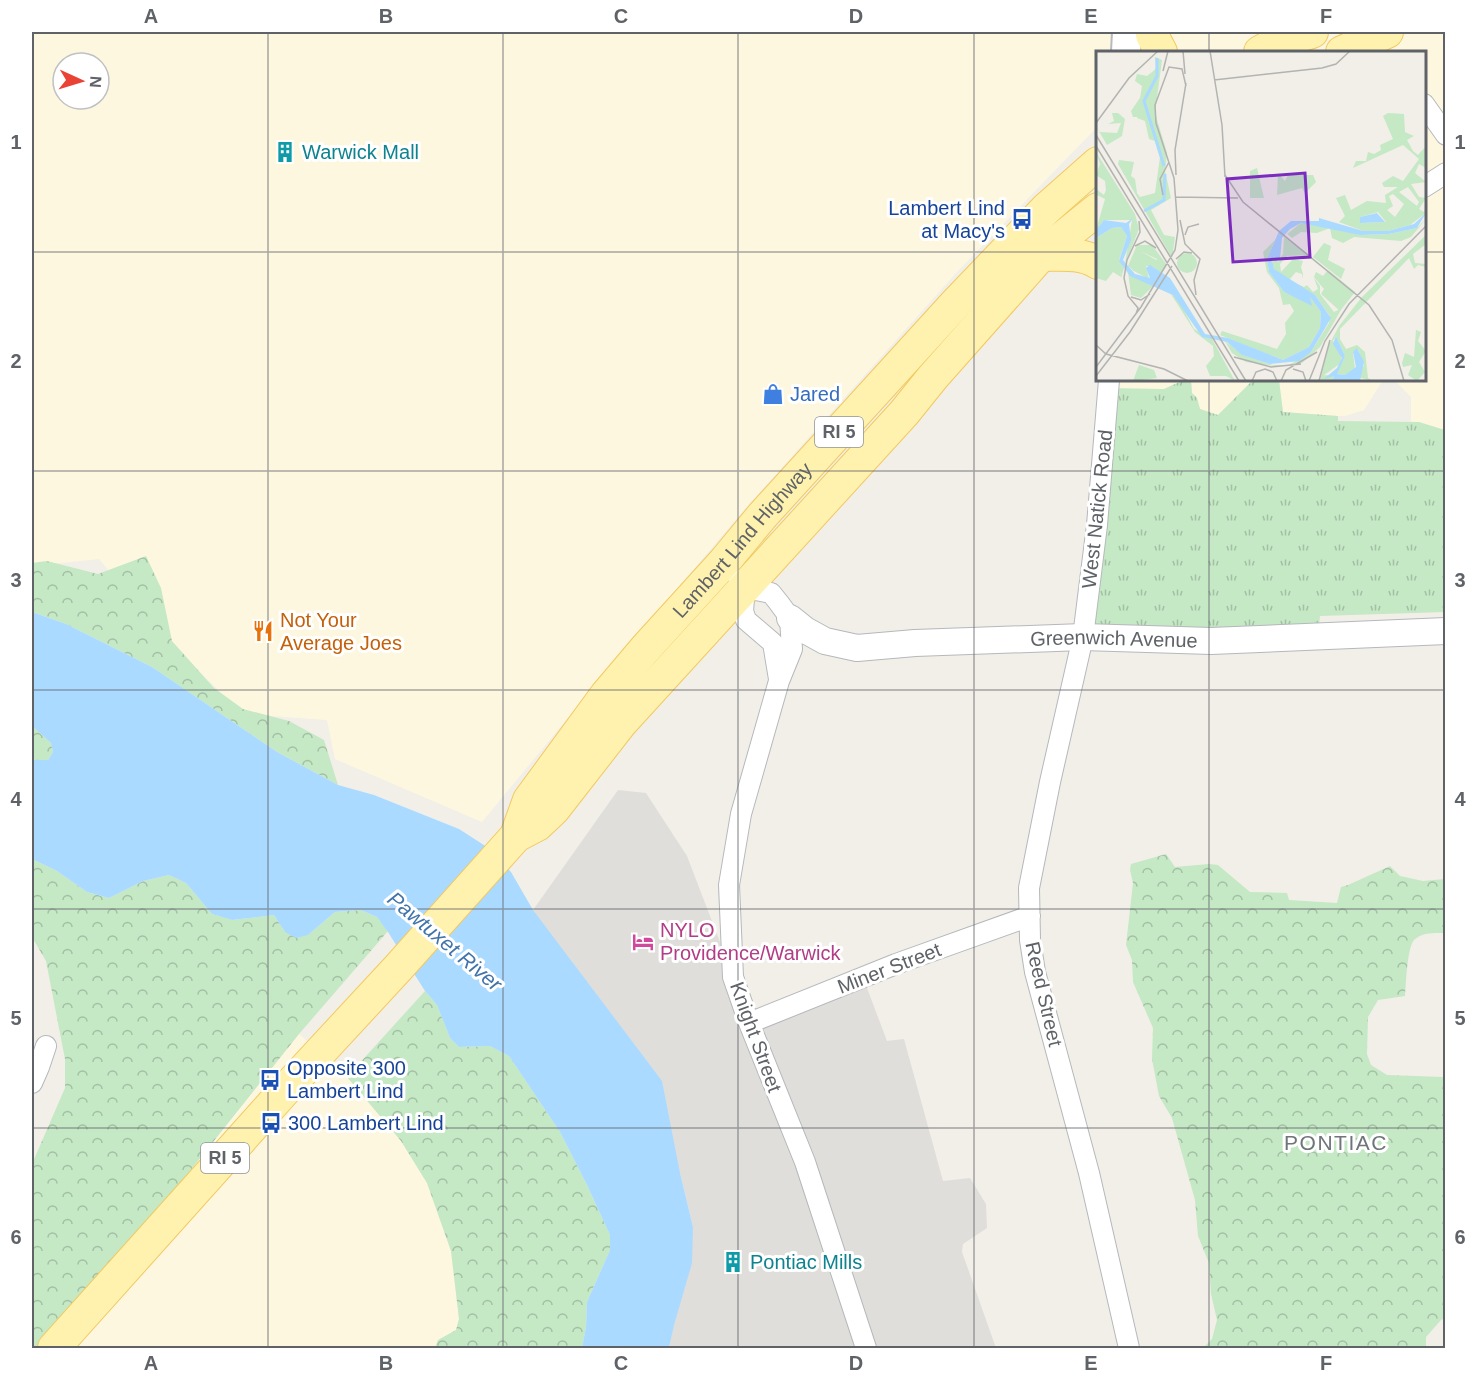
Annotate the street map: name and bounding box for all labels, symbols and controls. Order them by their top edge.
text: A [144,5,158,27]
text: B [379,5,393,27]
text: C [614,5,628,27]
text: D [849,5,863,27]
text: E [1084,5,1098,27]
text: F [1320,5,1332,27]
north arrow [51,51,111,111]
inset map [1096,51,1426,381]
text: N [87,76,104,88]
text: 1 [10,131,22,153]
text: 1 [1454,131,1466,153]
building icon: Warwick Mall [273,140,297,164]
place label: Warwick Mall [302,141,419,163]
place label: Lambert Lind at Macy's [888,197,1005,242]
bus stop icon: Lambert Lind at Macy's [1010,207,1034,231]
text: 2 [10,350,22,372]
text: 2 [1454,350,1466,372]
shop icon: Jared [761,382,785,406]
place label: Jared [790,383,840,405]
road number: RI 5 [815,417,863,447]
street label: West Natick Road [1078,428,1116,590]
street label: Lambert Lind Highway [668,458,816,622]
text: 3 [10,569,22,591]
text: 3 [1454,569,1466,591]
place label: Not Your Average Joes [280,609,402,654]
restaurant icon: Not Your Average Joes [251,619,275,643]
street label: Greenwich Avenue [1030,626,1198,652]
text: 4 [10,788,22,810]
text: 4 [1454,788,1466,810]
water label: Pawtuxet River [384,887,507,996]
place label: NYLO Providence/Warwick [660,919,841,964]
hotel icon: NYLO Providence/Warwick [631,930,655,954]
street label: Miner Street [834,938,944,998]
street label: Reed Street [1021,940,1067,1049]
street label: Knight Street [726,979,786,1096]
text: 5 [10,1007,22,1029]
text: 5 [1454,1007,1466,1029]
place label: Opposite 300 Lambert Lind [287,1057,406,1102]
bus stop icon: Opposite 300 Lambert Lind [258,1068,282,1092]
bus stop icon: 300 Lambert Lind [259,1111,283,1135]
place label: 300 Lambert Lind [288,1112,444,1134]
district label: PONTIAC [1284,1131,1388,1154]
road number: RI 5 [201,1143,249,1173]
text: 6 [10,1226,22,1248]
text: 6 [1454,1226,1466,1248]
building icon: Pontiac Mills [721,1250,745,1274]
place label: Pontiac Mills [750,1251,862,1273]
text: A [144,1352,158,1374]
text: B [379,1352,393,1374]
text: C [614,1352,628,1374]
text: D [849,1352,863,1374]
text: E [1084,1352,1098,1374]
text: F [1320,1352,1332,1374]

